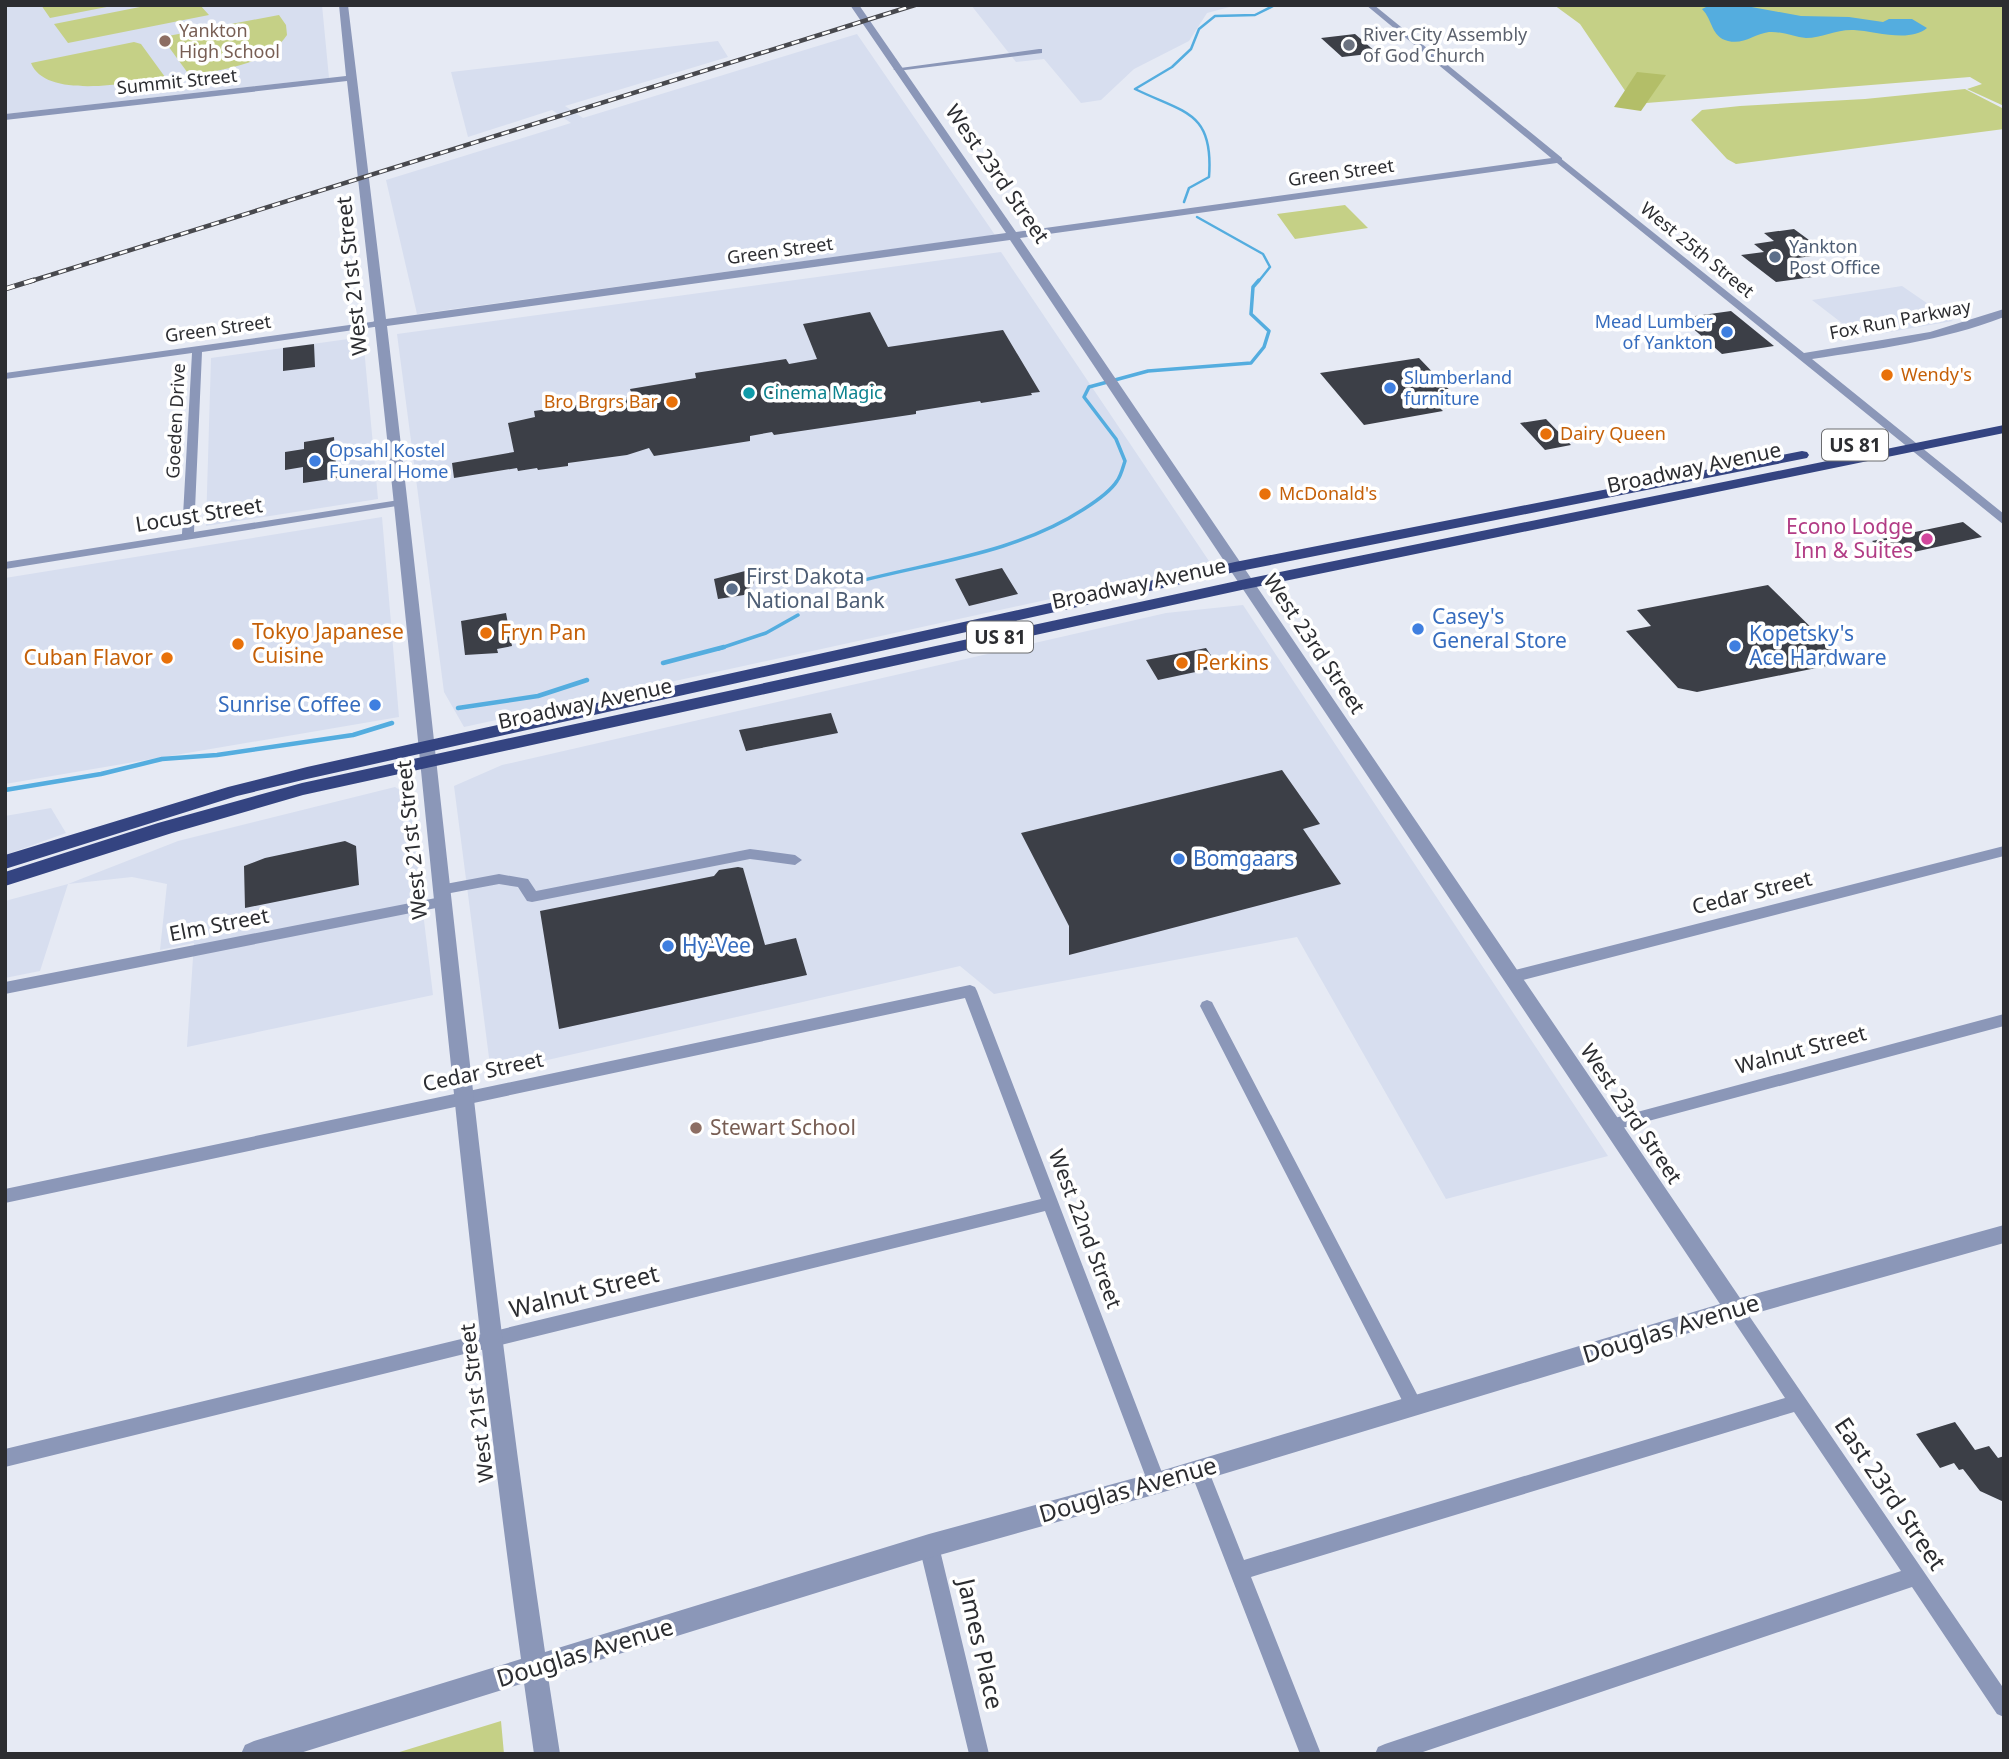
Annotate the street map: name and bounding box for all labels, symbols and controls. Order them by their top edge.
place label: Yankton High School [179,18,280,63]
place label: River City Assembly of God Church [1363,22,1528,67]
marker: Yankton High School [157,33,173,49]
marker: River City Assembly of God Church [1341,37,1357,53]
street label: Summit Street [116,63,239,99]
street label: West 23rd Street [940,98,1056,249]
street label: Green Street [1286,153,1396,191]
street label: West 21st Street [329,195,373,357]
street label: West 25th Street [1636,196,1760,303]
street label: Green Street [725,231,835,269]
place label: Yankton Post Office [1789,234,1880,279]
marker: Yankton Post Office [1767,249,1783,265]
street label: Fox Run Parkway [1827,293,1973,345]
street label: Green Street [163,309,273,347]
place label: Mead Lumber of Yankton [1595,309,1714,354]
marker: Mead Lumber of Yankton [1719,324,1735,340]
place label: Wendy's [1901,362,1972,386]
street label: Goeden Drive [160,363,190,479]
place label: Slumberland furniture [1404,365,1512,410]
marker: Wendy's [1879,367,1895,383]
place label: Cinema Magic [763,380,883,404]
marker: Slumberland furniture [1382,380,1398,396]
marker: Cinema Magic [741,385,757,401]
place label: Bro Brgrs Bar [544,389,659,413]
marker: Bro Brgrs Bar [664,394,680,410]
place label: Dairy Queen [1560,421,1666,445]
marker: Dairy Queen [1538,426,1554,442]
road number: US 81 [1822,430,1888,460]
street label: Broadway Avenue [1604,435,1784,499]
place label: Opsahl Kostel Funeral Home [329,438,448,483]
marker: Opsahl Kostel Funeral Home [307,453,323,469]
place label: McDonald's [1279,481,1377,505]
marker: McDonald's [1257,486,1273,502]
street label: Locust Street [133,490,265,538]
place label: Econo Lodge Inn & Suites [1786,512,1913,564]
marker: Econo Lodge Inn & Suites [1919,531,1935,547]
street label: Broadway Avenue [1049,551,1229,615]
place label: First Dakota National Bank [746,562,885,614]
street label: West 23rd Street [1258,568,1372,719]
marker: First Dakota National Bank [724,581,740,597]
place label: Casey's General Store [1432,602,1567,654]
place label: Tokyo Japanese Cuisine [252,617,404,669]
place label: Fryn Pan [500,618,586,646]
place label: Kopetsky's Ace Hardware [1749,619,1887,671]
marker: Casey's General Store [1410,621,1426,637]
road number: US 81 [967,622,1033,652]
marker: Fryn Pan [478,625,494,641]
marker: Tokyo Japanese Cuisine [230,636,246,652]
marker: Kopetsky's Ace Hardware [1727,638,1743,654]
place label: Cuban Flavor [23,643,153,671]
place label: Perkins [1196,648,1269,676]
marker: Cuban Flavor [159,650,175,666]
marker: Perkins [1174,655,1190,671]
street label: Broadway Avenue [495,671,675,735]
place label: Sunrise Coffee [218,690,361,718]
marker: Sunrise Coffee [367,697,383,713]
street label: West 21st Street [389,759,433,921]
place label: Bomgaars [1193,844,1294,872]
marker: Bomgaars [1171,851,1187,867]
street label: Cedar Street [1689,864,1815,920]
street label: Elm Street [167,901,271,947]
place label: Hy-Vee [682,931,751,959]
marker: Hy-Vee [660,938,676,954]
street label: Walnut Street [1732,1018,1869,1080]
street label: West 23rd Street [1575,1038,1689,1189]
street label: Cedar Street [420,1044,546,1097]
place label: Stewart School [710,1113,856,1141]
marker: Stewart School [688,1120,704,1136]
street label: West 22nd Street [1043,1145,1129,1312]
street label: Walnut Street [505,1256,662,1325]
street label: Douglas Avenue [1578,1285,1763,1370]
street label: West 21st Street [452,1322,500,1484]
street label: East 23rd Street [1828,1410,1955,1576]
street label: Douglas Avenue [1035,1447,1220,1530]
street label: James Place [950,1573,1012,1712]
street label: Douglas Avenue [492,1609,677,1694]

